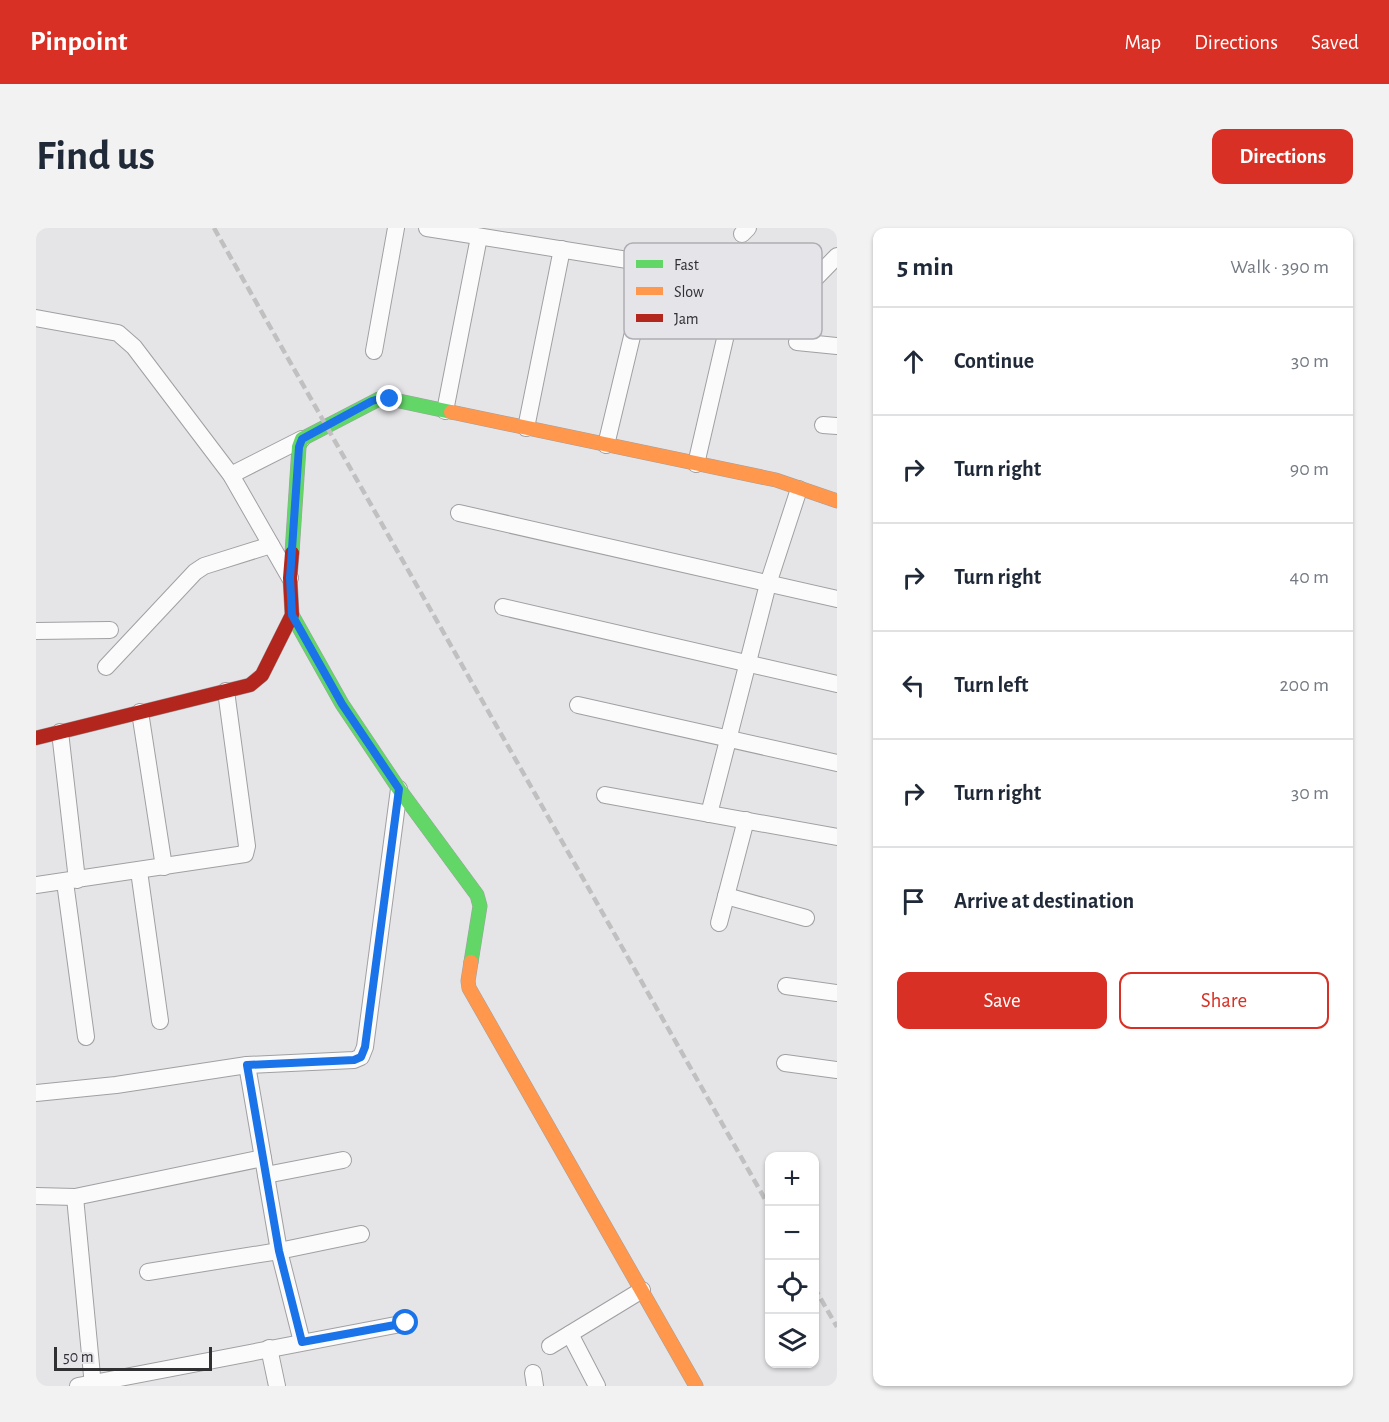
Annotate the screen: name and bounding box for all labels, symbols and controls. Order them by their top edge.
text: Pinpoint [30,28,128,56]
text: Map [1125,32,1161,53]
text: Directions [1194,32,1278,53]
text: Saved [1311,32,1359,53]
button: Directions [1212,129,1353,184]
text: Find us [36,135,155,177]
legend [624,243,822,339]
text: 5 min [897,254,954,280]
text: Fast [674,257,699,273]
text: Walk · 390 m [1230,257,1329,277]
text: Slow [674,284,704,300]
text: Jam [674,311,699,327]
icon: ahead [897,345,930,378]
text: Continue [954,350,1034,372]
text: 30 m [1291,351,1329,371]
route end [376,385,402,411]
icon: right [897,453,930,486]
text: Turn right [954,458,1041,480]
text: 90 m [1290,459,1329,479]
icon: right [897,561,930,594]
text: Turn right [954,566,1041,588]
text: 40 m [1290,567,1329,587]
icon: left [897,669,930,702]
text: Turn left [954,674,1028,696]
text: 200 m [1279,675,1329,695]
icon: right [897,777,930,810]
text: Turn right [954,782,1041,804]
text: 30 m [1291,783,1329,803]
icon: arrive [897,885,930,918]
text: Arrive at destination [954,890,1134,912]
button: Save [897,972,1107,1029]
button: Share [1119,972,1329,1029]
map controls [765,1152,819,1368]
button: + [765,1152,819,1206]
button: − [765,1206,819,1260]
button: locate [765,1260,819,1314]
route start [392,1309,418,1335]
button: layers [765,1314,819,1368]
scale bar [54,1344,212,1372]
text: 50 m [63,1349,94,1365]

